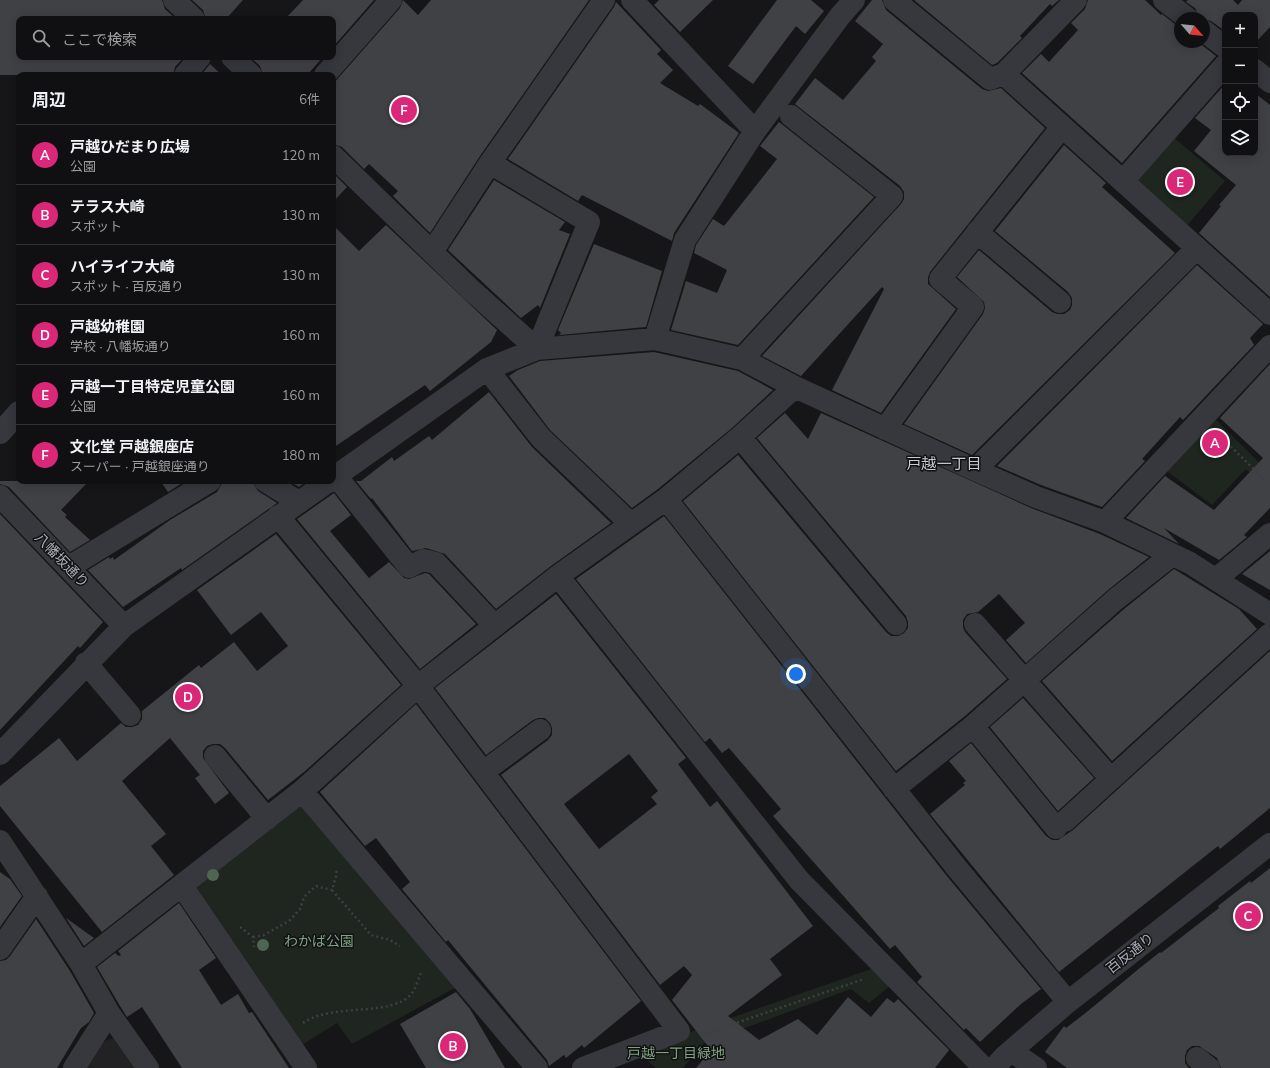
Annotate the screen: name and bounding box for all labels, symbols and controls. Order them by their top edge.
north arrow [1174,12,1210,48]
map controls [1222,12,1258,156]
button: + [1222,12,1258,48]
search box [16,16,336,60]
icon: search [30,27,52,49]
text: ここで検索 [62,30,137,49]
button: − [1222,48,1258,84]
button: locate [1222,84,1258,120]
text: 周辺 [32,89,66,110]
text: 6件 [299,91,320,107]
pin: F [391,95,417,125]
button: layers [1222,120,1258,156]
text: 戸越ひだまり広場 [70,137,190,156]
text: A [40,147,50,163]
text: 120 m [282,147,320,163]
text: 公園 [70,158,96,174]
pin: E [1167,167,1193,197]
text: テラス大崎 [70,197,145,216]
text: B [41,207,49,223]
text: 130 m [282,207,320,223]
text: スポット [70,218,122,234]
text: ハイライフ大崎 [70,257,175,276]
text: C [41,267,49,283]
text: 130 m [282,267,320,283]
text: スポット · 百反通り [70,278,184,294]
text: 戸越幼稚園 [70,317,145,336]
text: D [40,327,50,343]
text: 160 m [282,327,320,343]
text: 学校 · 八幡坂通り [70,338,171,354]
text: 戸越一丁目特定児童公園 [70,377,235,396]
text: E [41,387,49,403]
text: 160 m [282,387,320,403]
text: 公園 [70,398,96,414]
pin: A [1202,428,1228,458]
text: 文化堂 戸越銀座店 [70,437,194,456]
text: F [41,447,49,463]
text: 180 m [282,447,320,463]
district label: 戸越一丁目 [906,454,982,473]
text: スーパー · 戸越銀座通り [70,458,210,474]
street label: 八幡坂通り [31,529,93,591]
your location [786,664,806,684]
pin: D [175,682,201,712]
pin: C [1235,901,1261,931]
street label: 百反通り [1102,929,1158,977]
park label: わかば公園 [284,932,354,950]
pin: B [440,1031,466,1061]
park label: 戸越一丁目緑地 [627,1044,725,1062]

